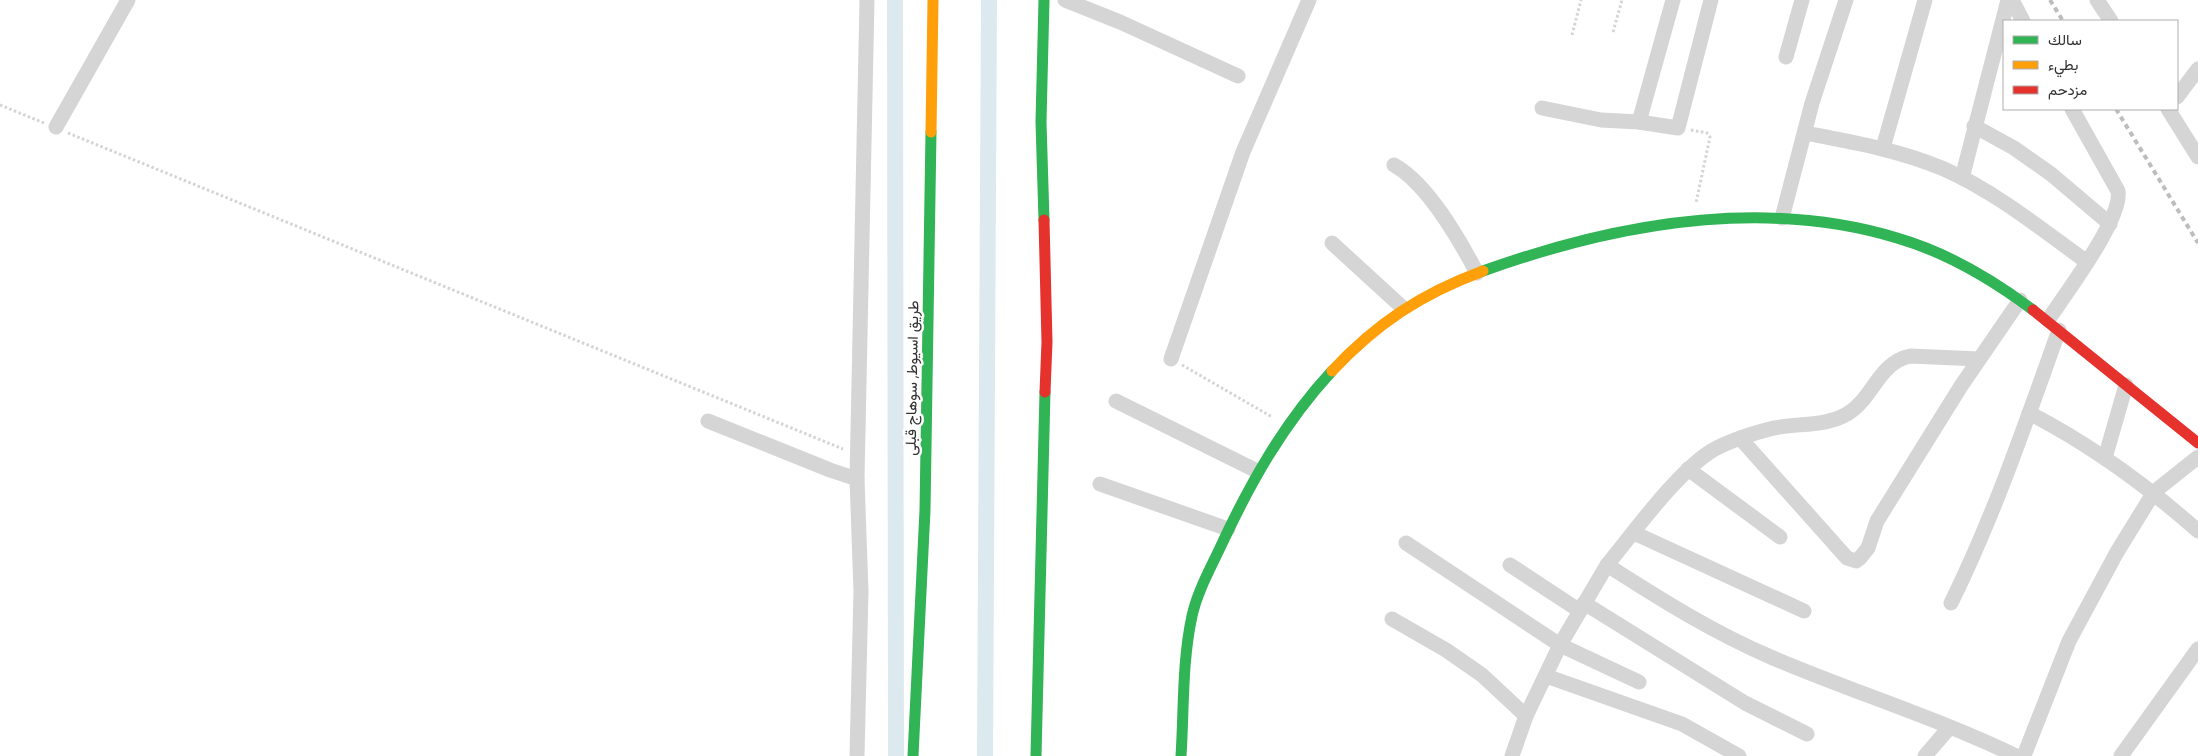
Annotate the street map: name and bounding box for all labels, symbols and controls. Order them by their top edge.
legend [2003,20,2178,110]
text: سالك [2048,30,2082,50]
text: بطيء [2048,55,2078,78]
text: مزدحم [2048,80,2087,100]
street label: طريق اسيوط, سوهاج قبلى [901,300,924,456]

